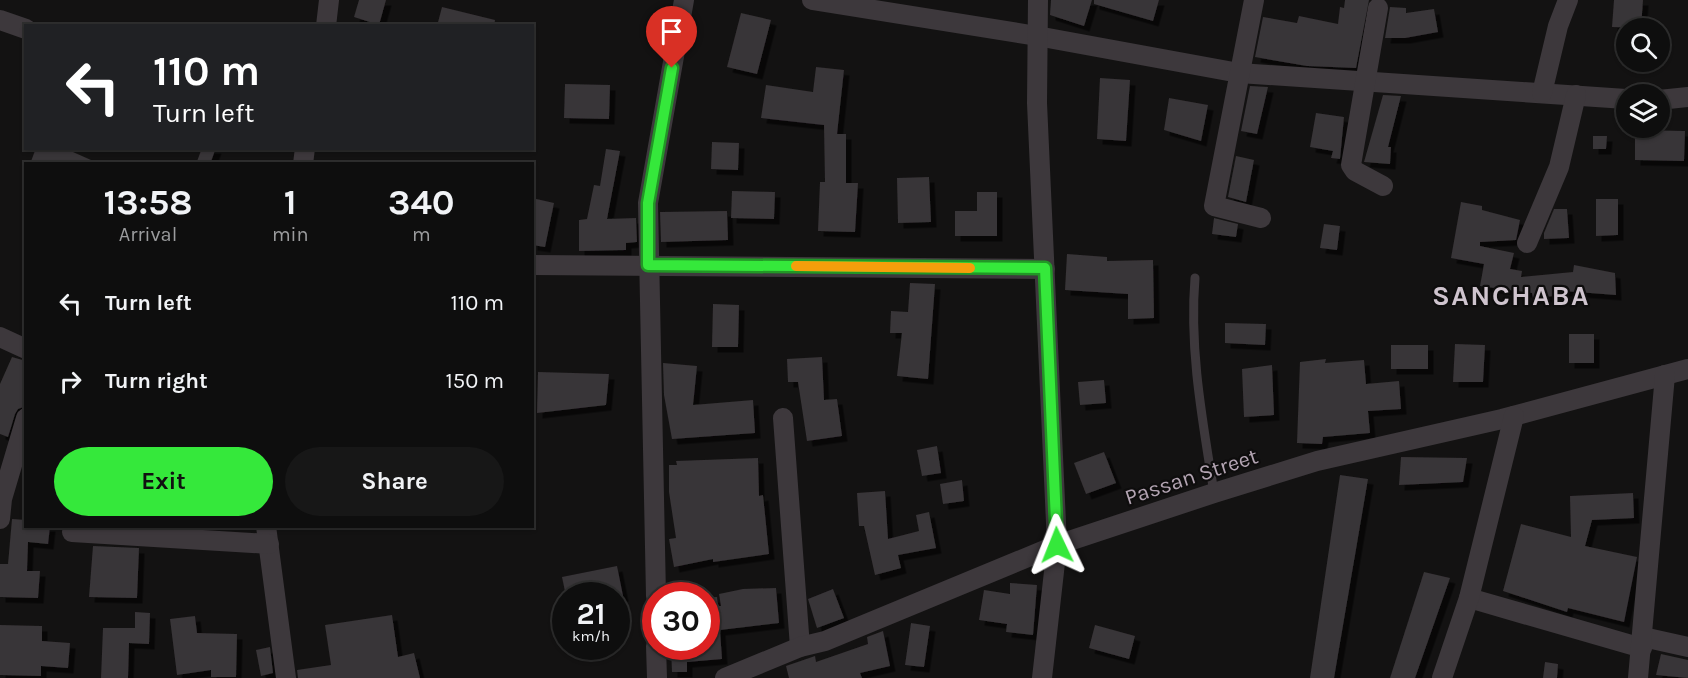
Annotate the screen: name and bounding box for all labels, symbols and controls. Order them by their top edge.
pin [646,6,697,68]
icon: arrive [655,15,688,48]
map controls [1616,18,1670,138]
button: search [1616,18,1670,72]
text: 110 m [153,46,260,96]
icon: left [54,48,132,126]
button: layers [1616,84,1670,138]
text: Turn left [153,97,254,129]
text: 13:58 [103,181,193,223]
text: 1 [284,181,297,223]
text: 340 [388,181,455,223]
text: Arrival [119,223,177,246]
text: min [272,223,309,246]
text: m [412,223,431,246]
district label: SANCHABA [1432,279,1590,312]
icon: left [54,287,87,320]
text: Turn left [105,290,192,316]
text: 110 m [451,290,504,316]
icon: right [54,365,87,398]
text: Turn right [105,368,208,394]
text: 150 m [445,368,504,394]
street label: Passan Street [1121,443,1261,511]
button: Exit [54,447,273,516]
button: Share [285,447,504,516]
position arrow [1025,513,1089,577]
speed limit sign: 30 [642,582,720,660]
text: 21 [577,596,605,632]
text: km/h [572,627,610,645]

